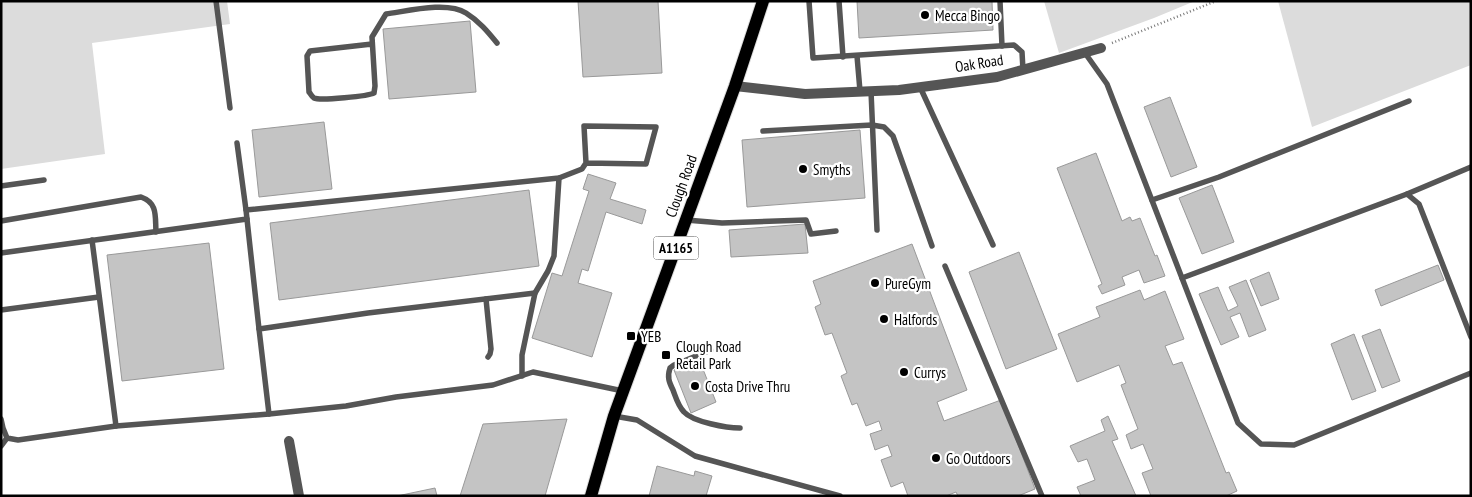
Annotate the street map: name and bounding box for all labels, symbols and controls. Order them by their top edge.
place label: Mecca Bingo [935,6,1000,25]
marker: Mecca Bingo [919,9,931,21]
street label: Oak Road [954,50,1004,76]
street label: Clough Road [661,152,701,220]
place label: Smyths [813,160,851,179]
marker: Smyths [797,163,809,175]
road number: A1165 [654,237,698,260]
place label: PureGym [885,274,931,293]
marker: PureGym [869,277,881,289]
place label: Halfords [894,310,937,329]
marker: Halfords [878,313,890,325]
place label: YEB [641,327,661,346]
marker: YEB [625,330,637,342]
place label: Clough Road Retail Park [676,337,741,373]
marker: Clough Road Retail Park [660,349,672,361]
place label: Currys [914,363,946,382]
marker: Currys [898,366,910,378]
place label: Costa Drive Thru [705,377,790,396]
marker: Costa Drive Thru [689,380,701,392]
place label: Go Outdoors [946,449,1011,468]
marker: Go Outdoors [930,452,942,464]

